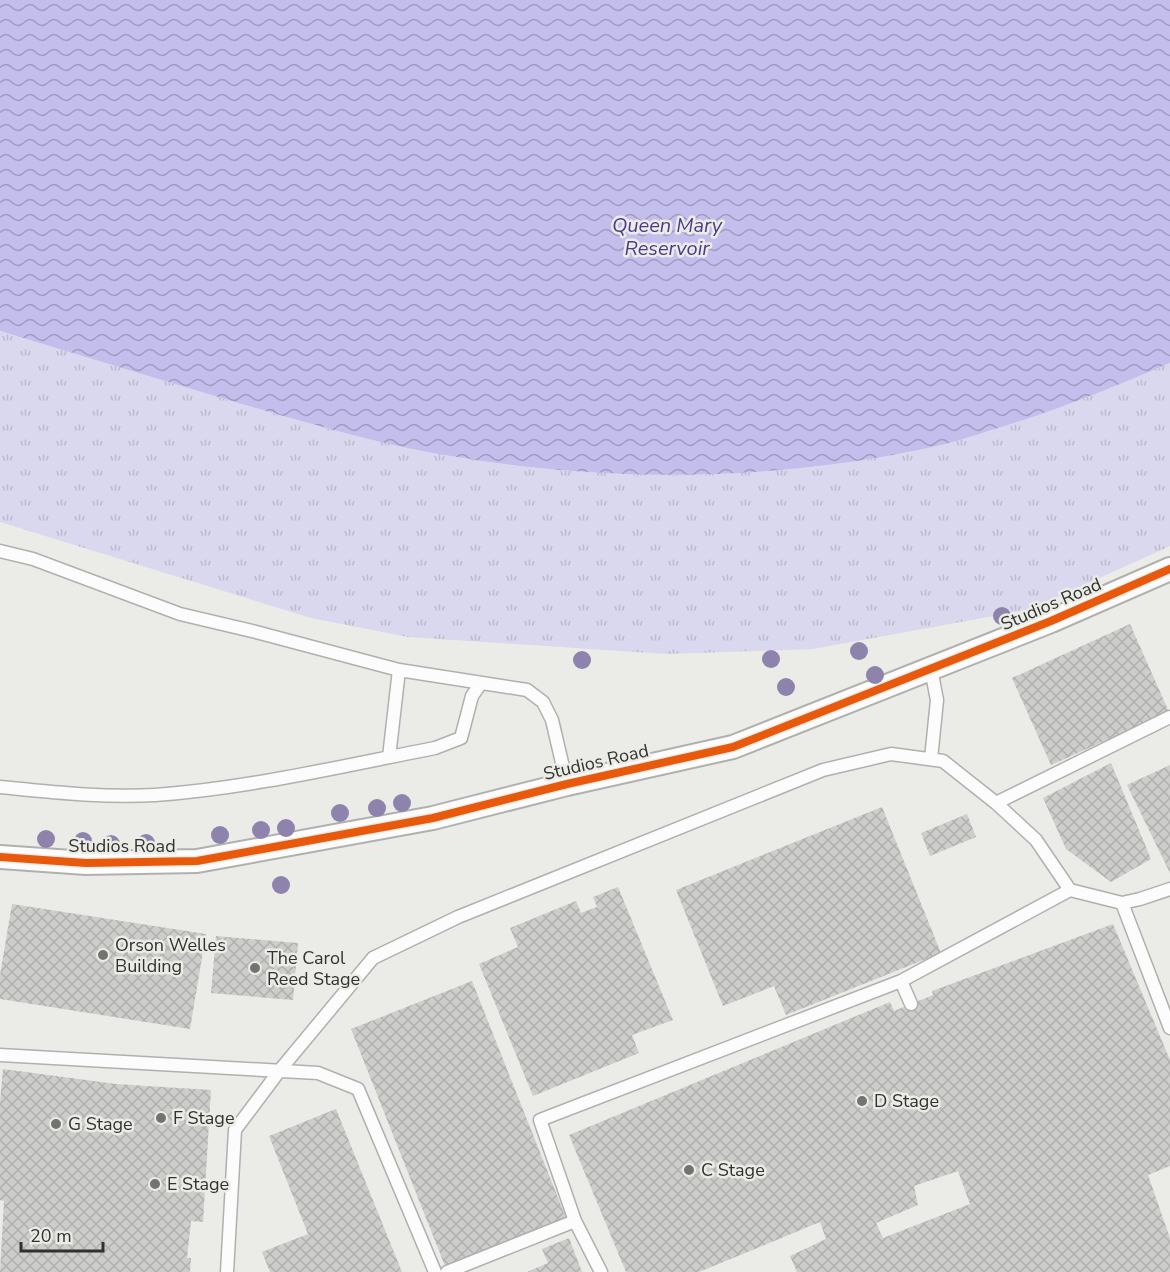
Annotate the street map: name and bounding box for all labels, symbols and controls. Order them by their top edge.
water label: Queen Mary Reservoir [612,212,723,262]
street label: Studios Road [997,572,1105,636]
street label: Studios Road [541,738,651,786]
street label: Studios Road [68,834,176,858]
place label: Orson Welles Building [115,933,226,978]
place label: The Carol Reed Stage [267,946,360,991]
marker: Orson Welles Building [96,948,110,962]
marker: The Carol Reed Stage [248,961,262,975]
place label: D Stage [874,1089,939,1113]
marker: D Stage [855,1094,869,1108]
place label: F Stage [173,1106,235,1130]
marker: F Stage [154,1111,168,1125]
place label: G Stage [68,1112,133,1136]
marker: G Stage [49,1117,63,1131]
place label: C Stage [701,1158,765,1182]
marker: C Stage [682,1163,696,1177]
place label: E Stage [167,1172,229,1196]
marker: E Stage [148,1177,162,1191]
scale bar [21,1215,104,1253]
text: 20 m [30,1224,72,1248]

